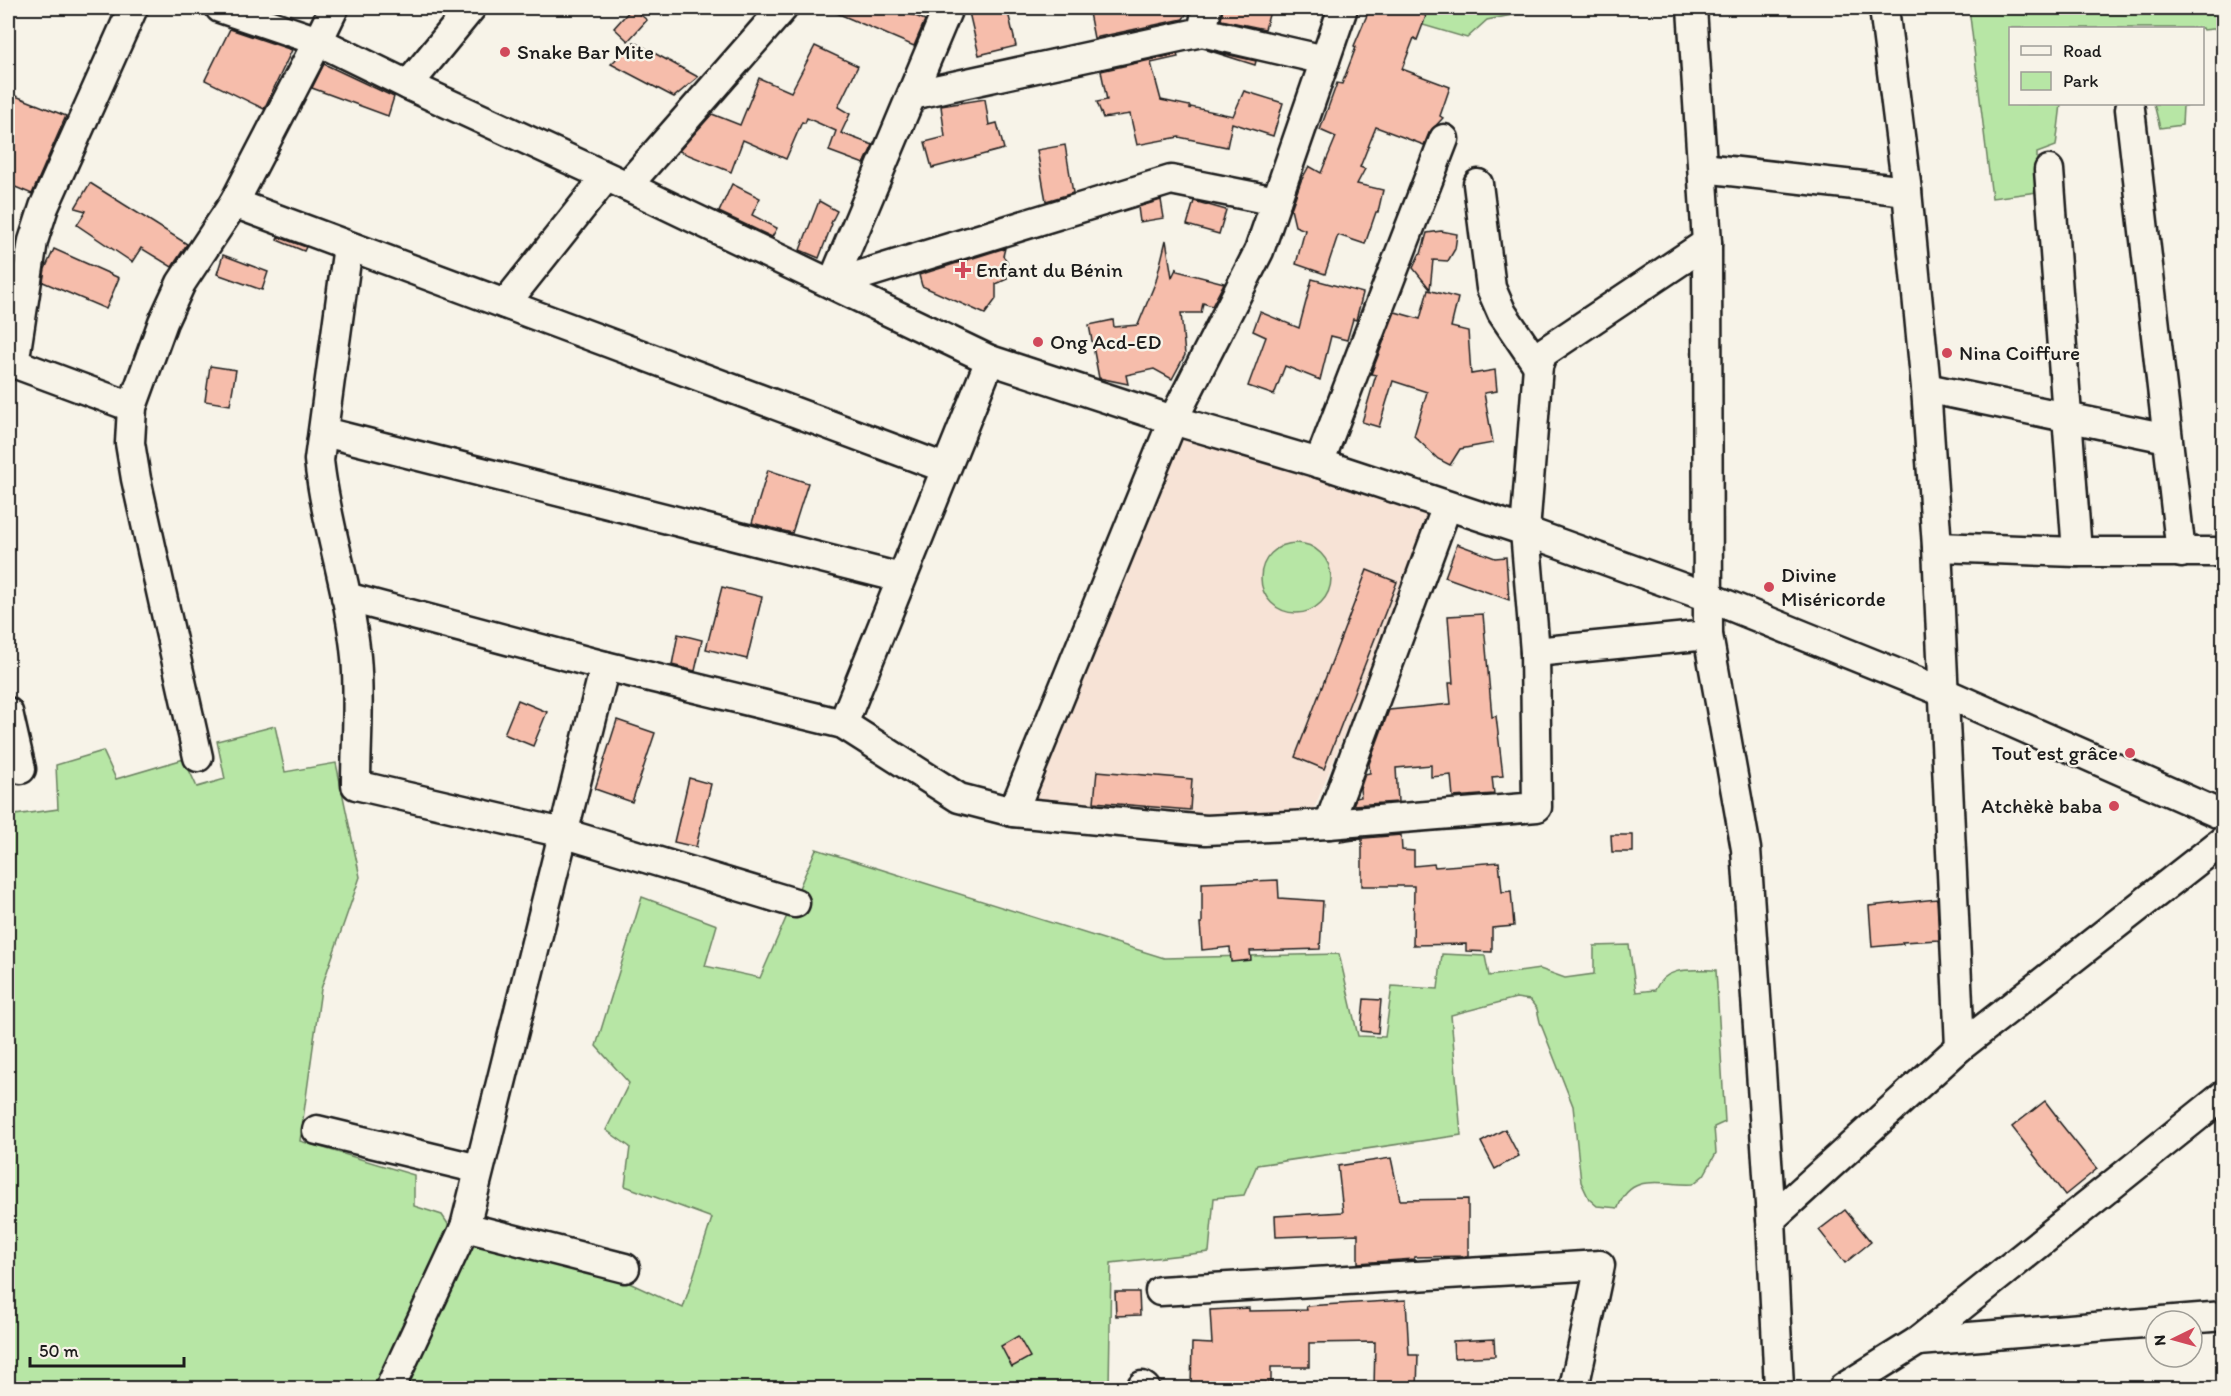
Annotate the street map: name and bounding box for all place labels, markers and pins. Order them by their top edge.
place label: Snake Bar Mite [517,39,654,64]
marker: Snake Bar Mite [498,45,512,59]
place label: Enfant du Bénin [976,257,1123,282]
marker: Enfant du Bénin [954,261,972,279]
place label: Ong Acd-ED [1050,329,1161,354]
marker: Ong Acd-ED [1031,335,1045,349]
place label: Nina Coiffure [1959,340,2080,365]
marker: Nina Coiffure [1940,346,1954,360]
place label: Divine Miséricorde [1781,562,1886,611]
marker: Divine Miséricorde [1762,580,1776,594]
place label: Tout est grâce [1992,740,2118,765]
marker: Tout est grâce [2123,746,2137,760]
place label: Atchèkè baba [1981,793,2102,818]
marker: Atchèkè baba [2107,799,2121,813]

